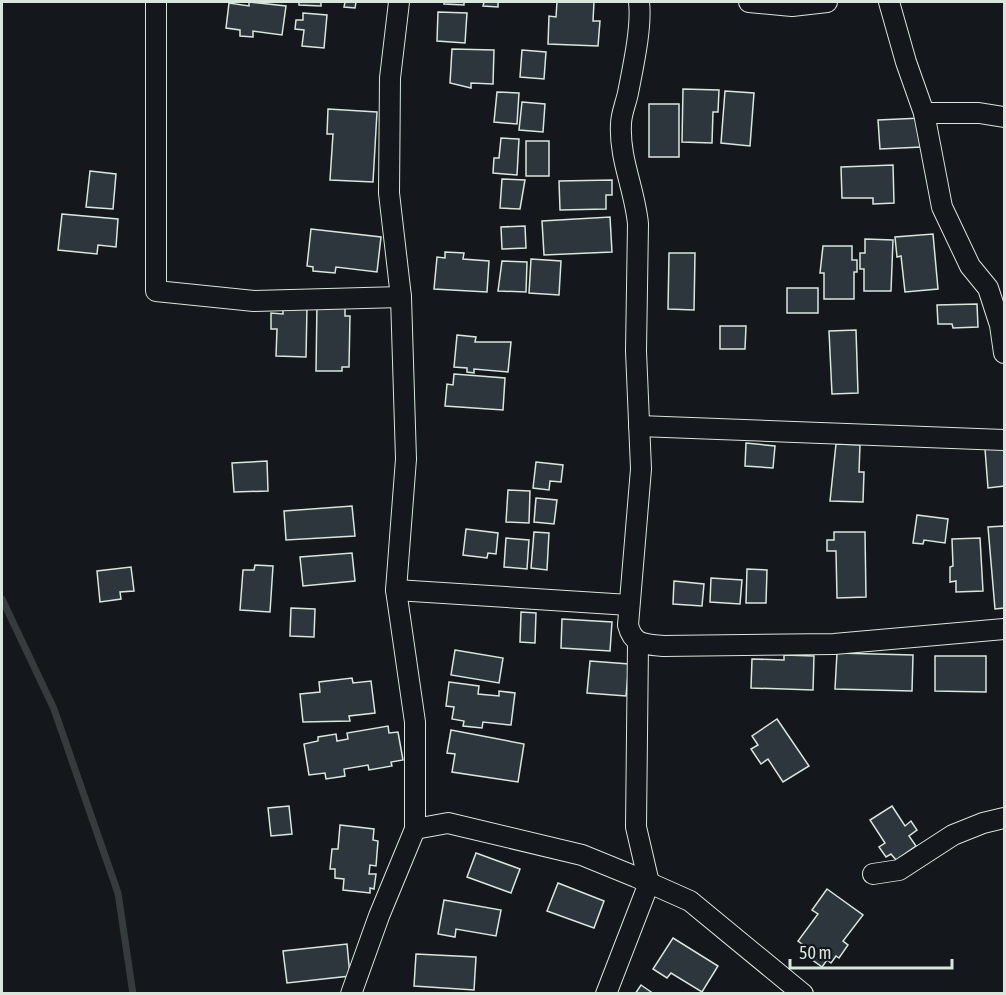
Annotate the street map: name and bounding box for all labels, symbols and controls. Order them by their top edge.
scale bar [790,932,952,970]
text: 50 m [799,942,831,963]

